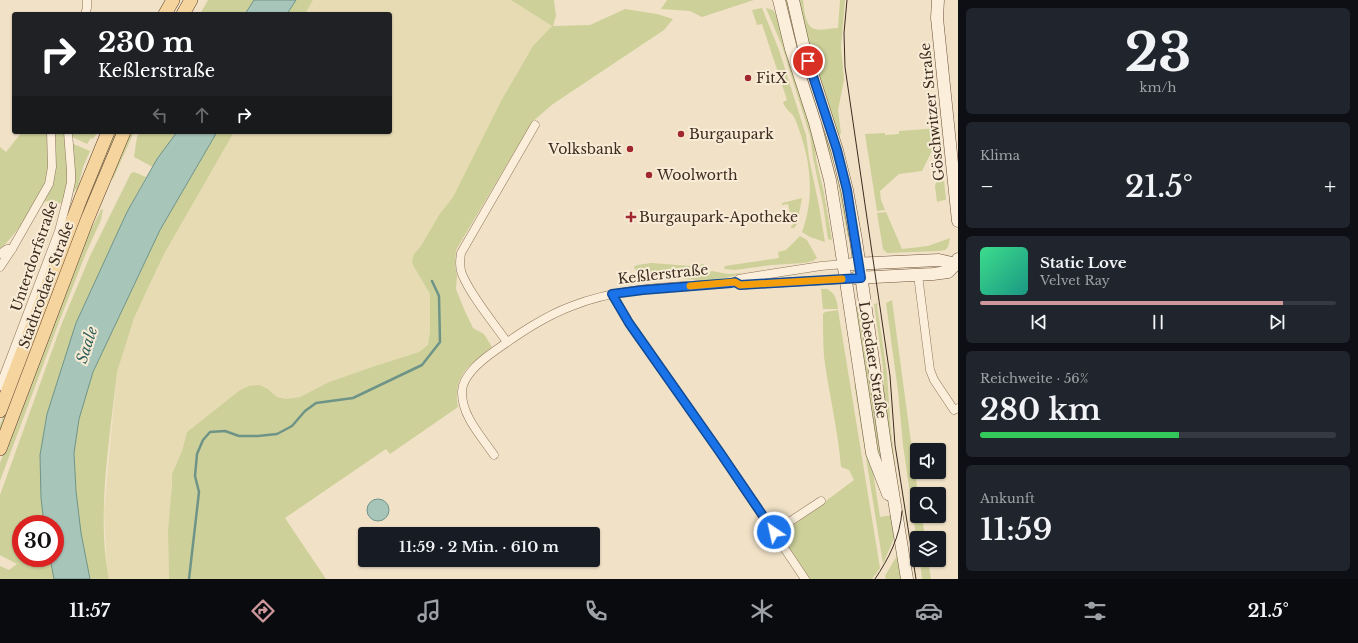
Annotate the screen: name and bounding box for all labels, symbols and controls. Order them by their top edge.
text: 23 [1125,21,1191,85]
text: 230 m [98,25,194,60]
icon: right [32,28,84,80]
street label: Göschwitzer Straße [916,42,948,182]
pin [791,44,825,78]
icon: arrive [797,50,819,72]
text: Keßlerstraße [98,60,215,82]
place label: FitX [756,69,787,87]
marker: FitX [743,73,753,83]
text: km/h [1140,79,1176,96]
icon: left [149,104,171,126]
icon: ahead [191,104,213,126]
icon: right [233,104,255,126]
place label: Burgaupark [689,125,774,143]
marker: Burgaupark [676,129,686,139]
place label: Volksbank [547,140,622,158]
marker: Volksbank [625,144,635,154]
text: Klima [980,147,1020,164]
place label: Woolworth [656,166,738,184]
text: 21.5° [1125,168,1193,205]
marker: Woolworth [644,170,654,180]
text: − [980,173,994,200]
text: + [1324,173,1336,200]
street label: Unterdorfstraße [7,198,61,314]
place label: Burgaupark-Apotheke [639,208,798,226]
marker: Burgaupark-Apotheke [626,212,636,222]
street label: Stadtrodaer Straße [15,219,77,351]
text: Static Love [1040,253,1126,272]
street label: Keßlerstraße [617,260,709,288]
text: Velvet Ray [1040,272,1110,289]
street label: Lobedaer Straße [855,300,891,420]
icon: previous [1028,311,1050,333]
icon: pause [1147,311,1169,333]
icon: next [1266,311,1288,333]
water label: Saale [72,324,101,366]
text: Reichweite · 56% [980,370,1088,387]
text: 280 km [980,391,1101,428]
map controls [910,443,946,567]
button: sound [910,443,946,479]
button: search [910,487,946,523]
text: Ankunft [980,490,1035,507]
position arrow [753,511,795,553]
text: 11:59 [980,511,1052,548]
speed limit sign: 30 [12,515,64,567]
button: layers [910,531,946,567]
text: 11:59 · 2 Min. · 610 m [399,537,559,556]
icon: directions [249,597,277,625]
icon: music [415,597,443,625]
icon: phone [582,597,610,625]
icon: climate [748,597,776,625]
icon: car [915,597,943,625]
icon: filters [1081,597,1109,625]
text: 11:57 [69,600,110,622]
text: 21.5° [1248,600,1289,622]

